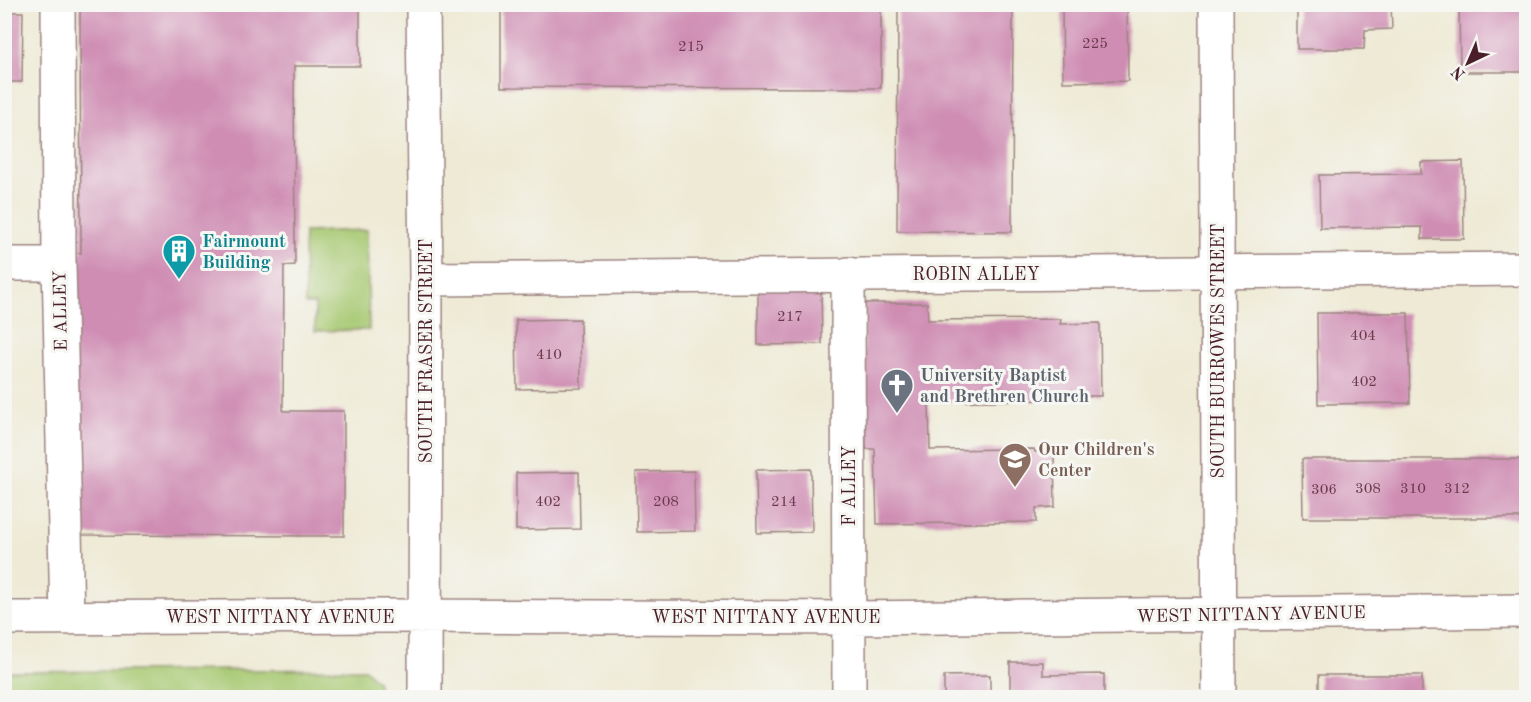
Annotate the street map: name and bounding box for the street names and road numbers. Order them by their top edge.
street label: SOUTH BURROWES STREET [1210,224,1228,478]
street label: SOUTH FRASER STREET [418,239,436,463]
street label: ROBIN ALLEY [912,266,1040,284]
street label: E ALLEY [51,270,71,352]
street label: F ALLEY [841,446,859,526]
street label: WEST NITTANY AVENUE [1136,604,1366,626]
street label: WEST NITTANY AVENUE [165,609,395,627]
street label: WEST NITTANY AVENUE [651,609,881,627]

